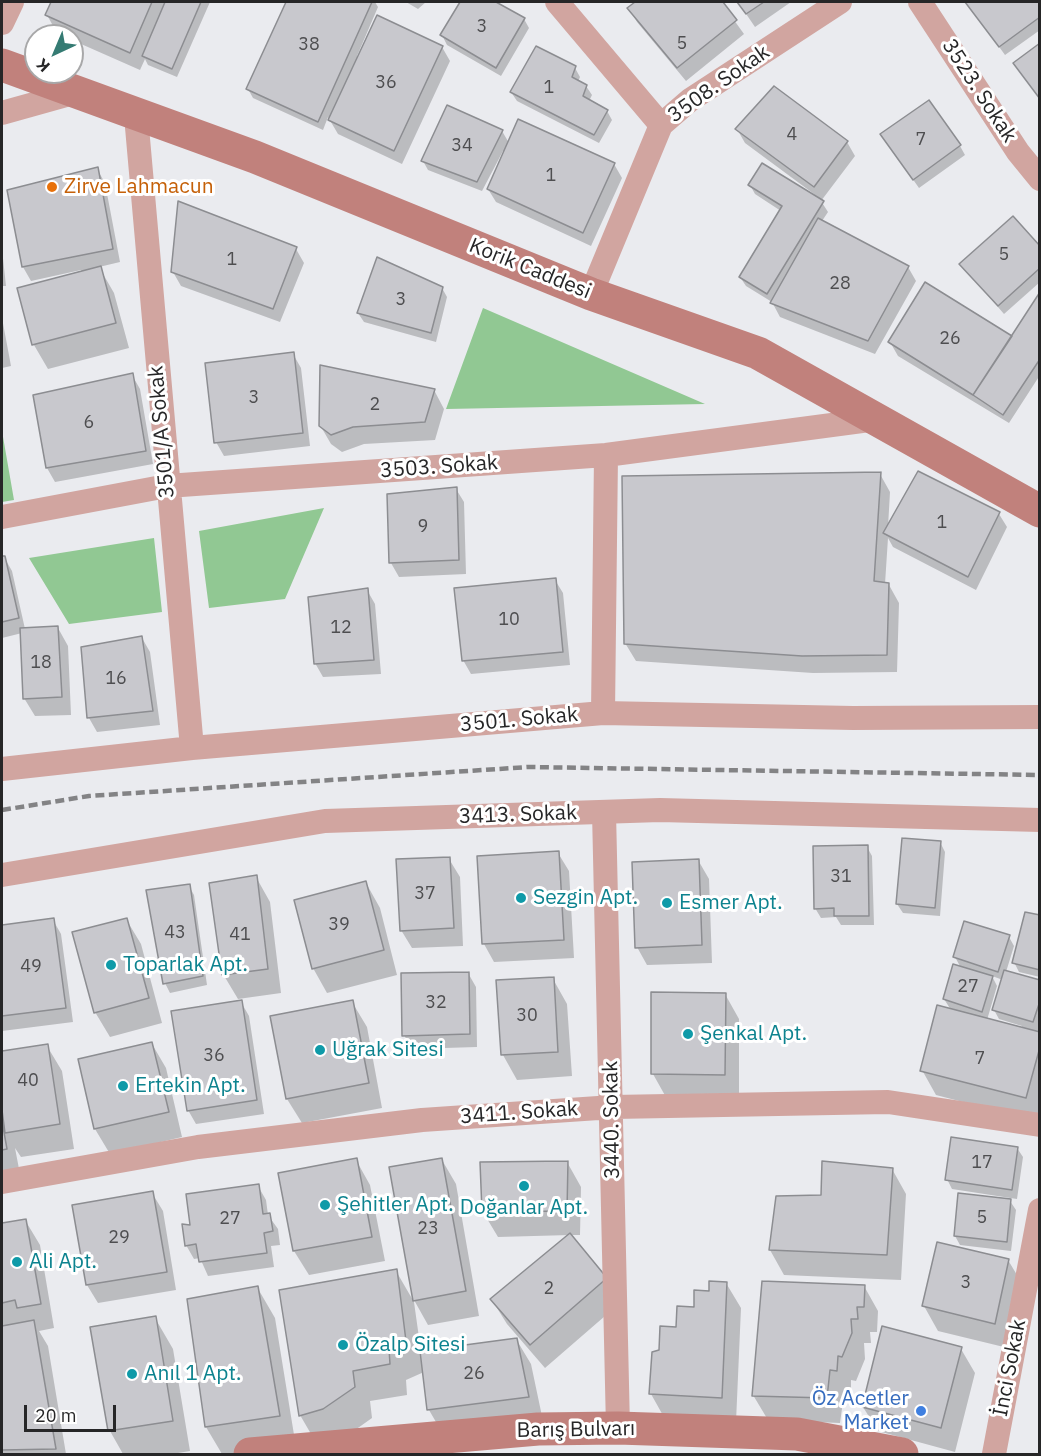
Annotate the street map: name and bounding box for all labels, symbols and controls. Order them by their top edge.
house number: 3 [477,16,487,38]
north arrow [24,24,84,84]
house number: 5 [677,33,687,55]
house number: 38 [298,34,320,56]
street label: 3523. Sokak [936,35,1022,147]
street label: 3508. Sokak [663,40,775,128]
text: K [32,54,54,77]
house number: 36 [375,72,397,94]
house number: 1 [544,77,554,99]
house number: 4 [787,124,797,146]
house number: 7 [916,129,926,151]
house number: 34 [451,135,473,157]
house number: 1 [546,165,556,187]
place label: Zirve Lahmacun [64,174,214,200]
marker: Zirve Lahmacun [45,180,59,194]
street label: Korik Caddesi [465,233,595,305]
house number: 5 [999,244,1009,266]
house number: 1 [227,249,237,271]
house number: 28 [829,273,851,295]
house number: 3 [396,289,406,311]
house number: 26 [939,328,961,350]
street label: 3501/A Sokak [144,365,180,499]
house number: 3 [249,387,259,409]
house number: 2 [370,394,380,416]
house number: 6 [84,412,94,434]
street label: 3503. Sokak [379,450,499,484]
house number: 1 [937,512,947,534]
house number: 9 [418,516,428,538]
house number: 10 [498,609,520,631]
house number: 12 [330,617,352,639]
house number: 18 [30,652,52,674]
house number: 16 [105,668,127,690]
street label: 3501. Sokak [459,702,579,738]
street label: 3413. Sokak [458,800,578,830]
house number: 31 [830,866,852,888]
house number: 37 [414,883,436,905]
place label: Sezgin Apt. [533,885,638,911]
place label: Esmer Apt. [679,890,783,916]
marker: Sezgin Apt. [514,891,528,905]
marker: Esmer Apt. [660,896,674,910]
house number: 39 [328,914,350,936]
house number: 43 [164,922,186,944]
house number: 41 [229,924,251,946]
place label: Toparlak Apt. [123,952,248,978]
house number: 49 [20,956,42,978]
marker: Toparlak Apt. [104,958,118,972]
house number: 27 [957,976,979,998]
house number: 32 [425,992,447,1014]
house number: 30 [516,1005,538,1027]
place label: Şenkal Apt. [700,1021,807,1047]
marker: Şenkal Apt. [681,1027,695,1041]
place label: Uğrak Sitesi [332,1037,444,1063]
marker: Uğrak Sitesi [313,1043,327,1057]
house number: 36 [203,1045,225,1067]
house number: 7 [975,1048,985,1070]
street label: 3440. Sokak [598,1061,626,1179]
house number: 40 [17,1070,39,1092]
place label: Ertekin Apt. [135,1073,246,1099]
marker: Ertekin Apt. [116,1079,130,1093]
street label: 3411. Sokak [459,1096,579,1130]
house number: 17 [971,1152,993,1174]
marker: Doğanlar Apt. [517,1179,531,1193]
place label: Şehitler Apt. [337,1192,454,1218]
place label: Doğanlar Apt. [460,1195,588,1221]
marker: Şehitler Apt. [318,1198,332,1212]
house number: 5 [977,1207,987,1229]
house number: 27 [219,1208,241,1230]
house number: 23 [417,1218,439,1240]
house number: 29 [108,1227,130,1249]
place label: Ali Apt. [29,1249,97,1275]
marker: Ali Apt. [10,1255,24,1269]
house number: 3 [961,1272,971,1294]
house number: 2 [544,1278,554,1300]
street label: İnci Sokak [988,1317,1032,1419]
place label: Özalp Sitesi [355,1332,465,1358]
marker: Özalp Sitesi [336,1338,350,1352]
place label: Anıl 1 Apt. [144,1361,241,1387]
house number: 26 [463,1363,485,1385]
marker: Anıl 1 Apt. [125,1367,139,1381]
place label: Öz Acetler Market [812,1386,909,1436]
scale bar [27,1393,118,1431]
text: 20 m [35,1404,77,1427]
marker: Öz Acetler Market [914,1404,928,1418]
street label: Barış Bulvarı [517,1416,635,1444]

